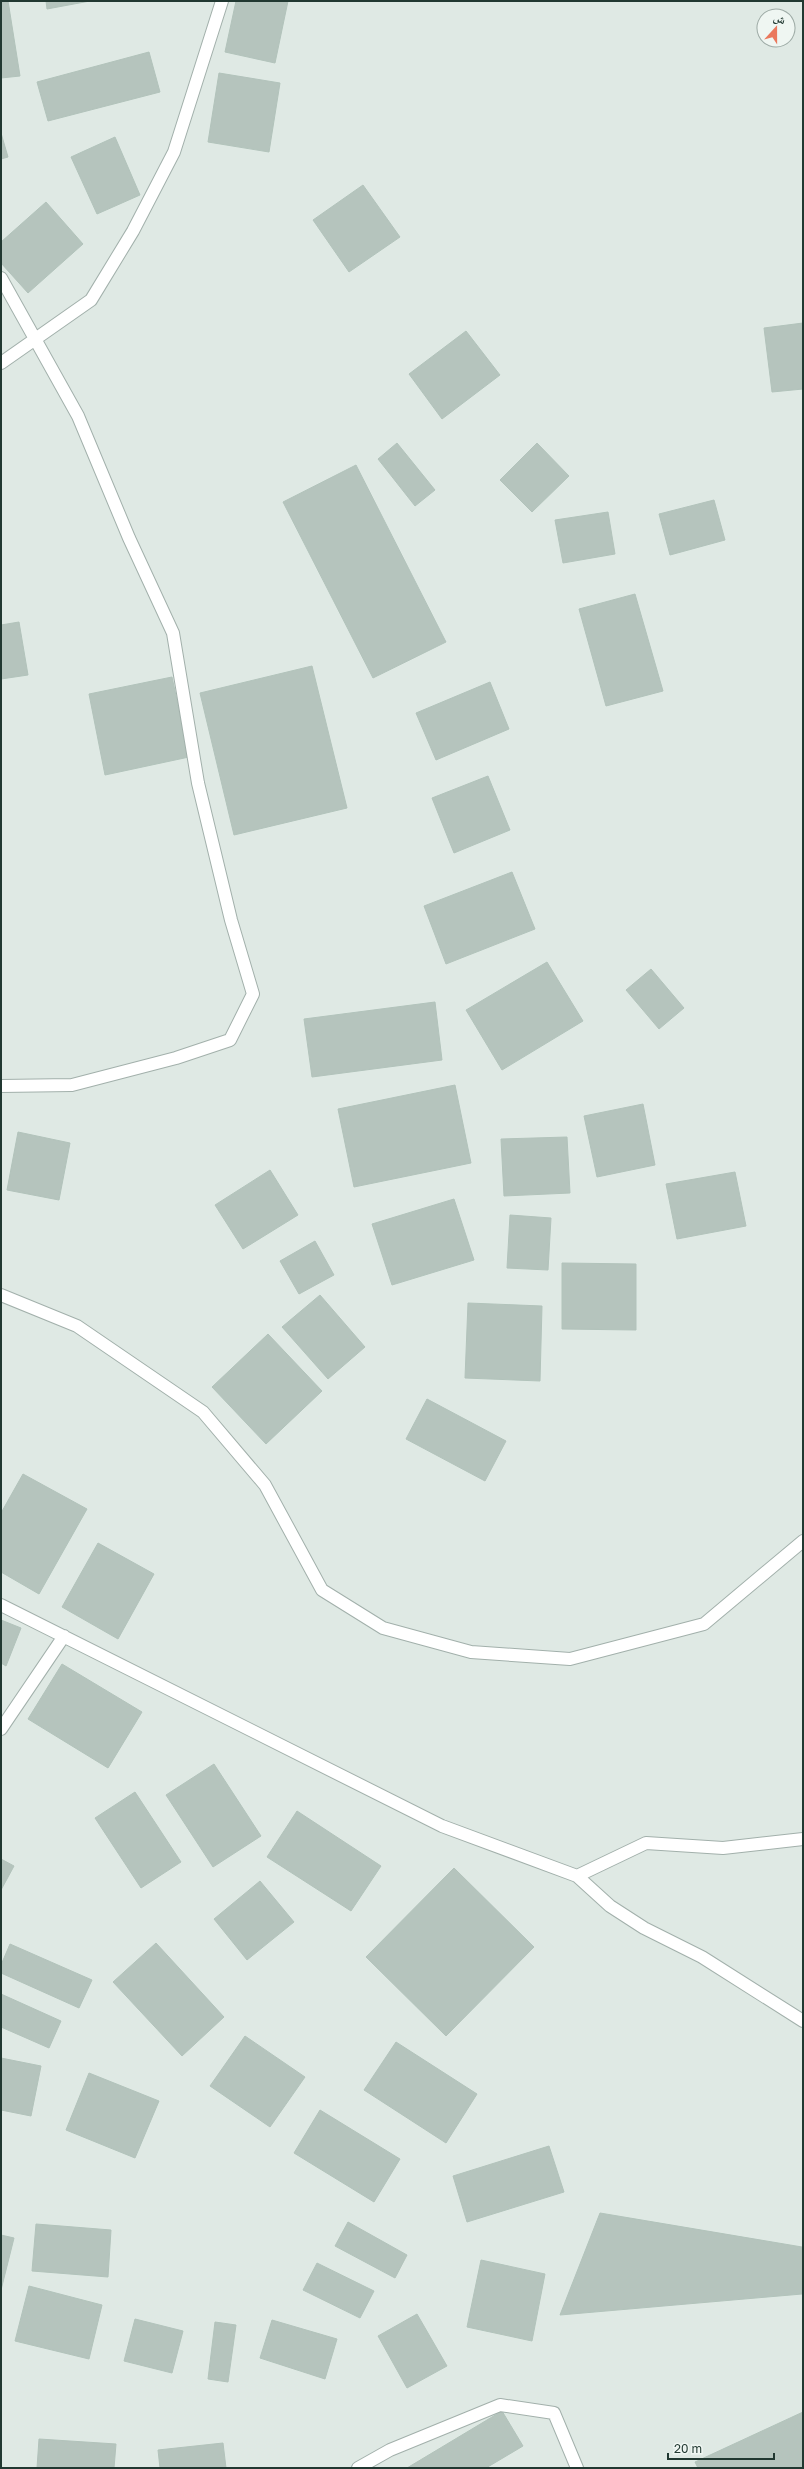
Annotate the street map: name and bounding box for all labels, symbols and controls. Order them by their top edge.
north arrow [756,8,796,48]
text: ش [771,10,788,28]
scale bar [668,2435,774,2461]
text: 20 m [674,2441,702,2456]

